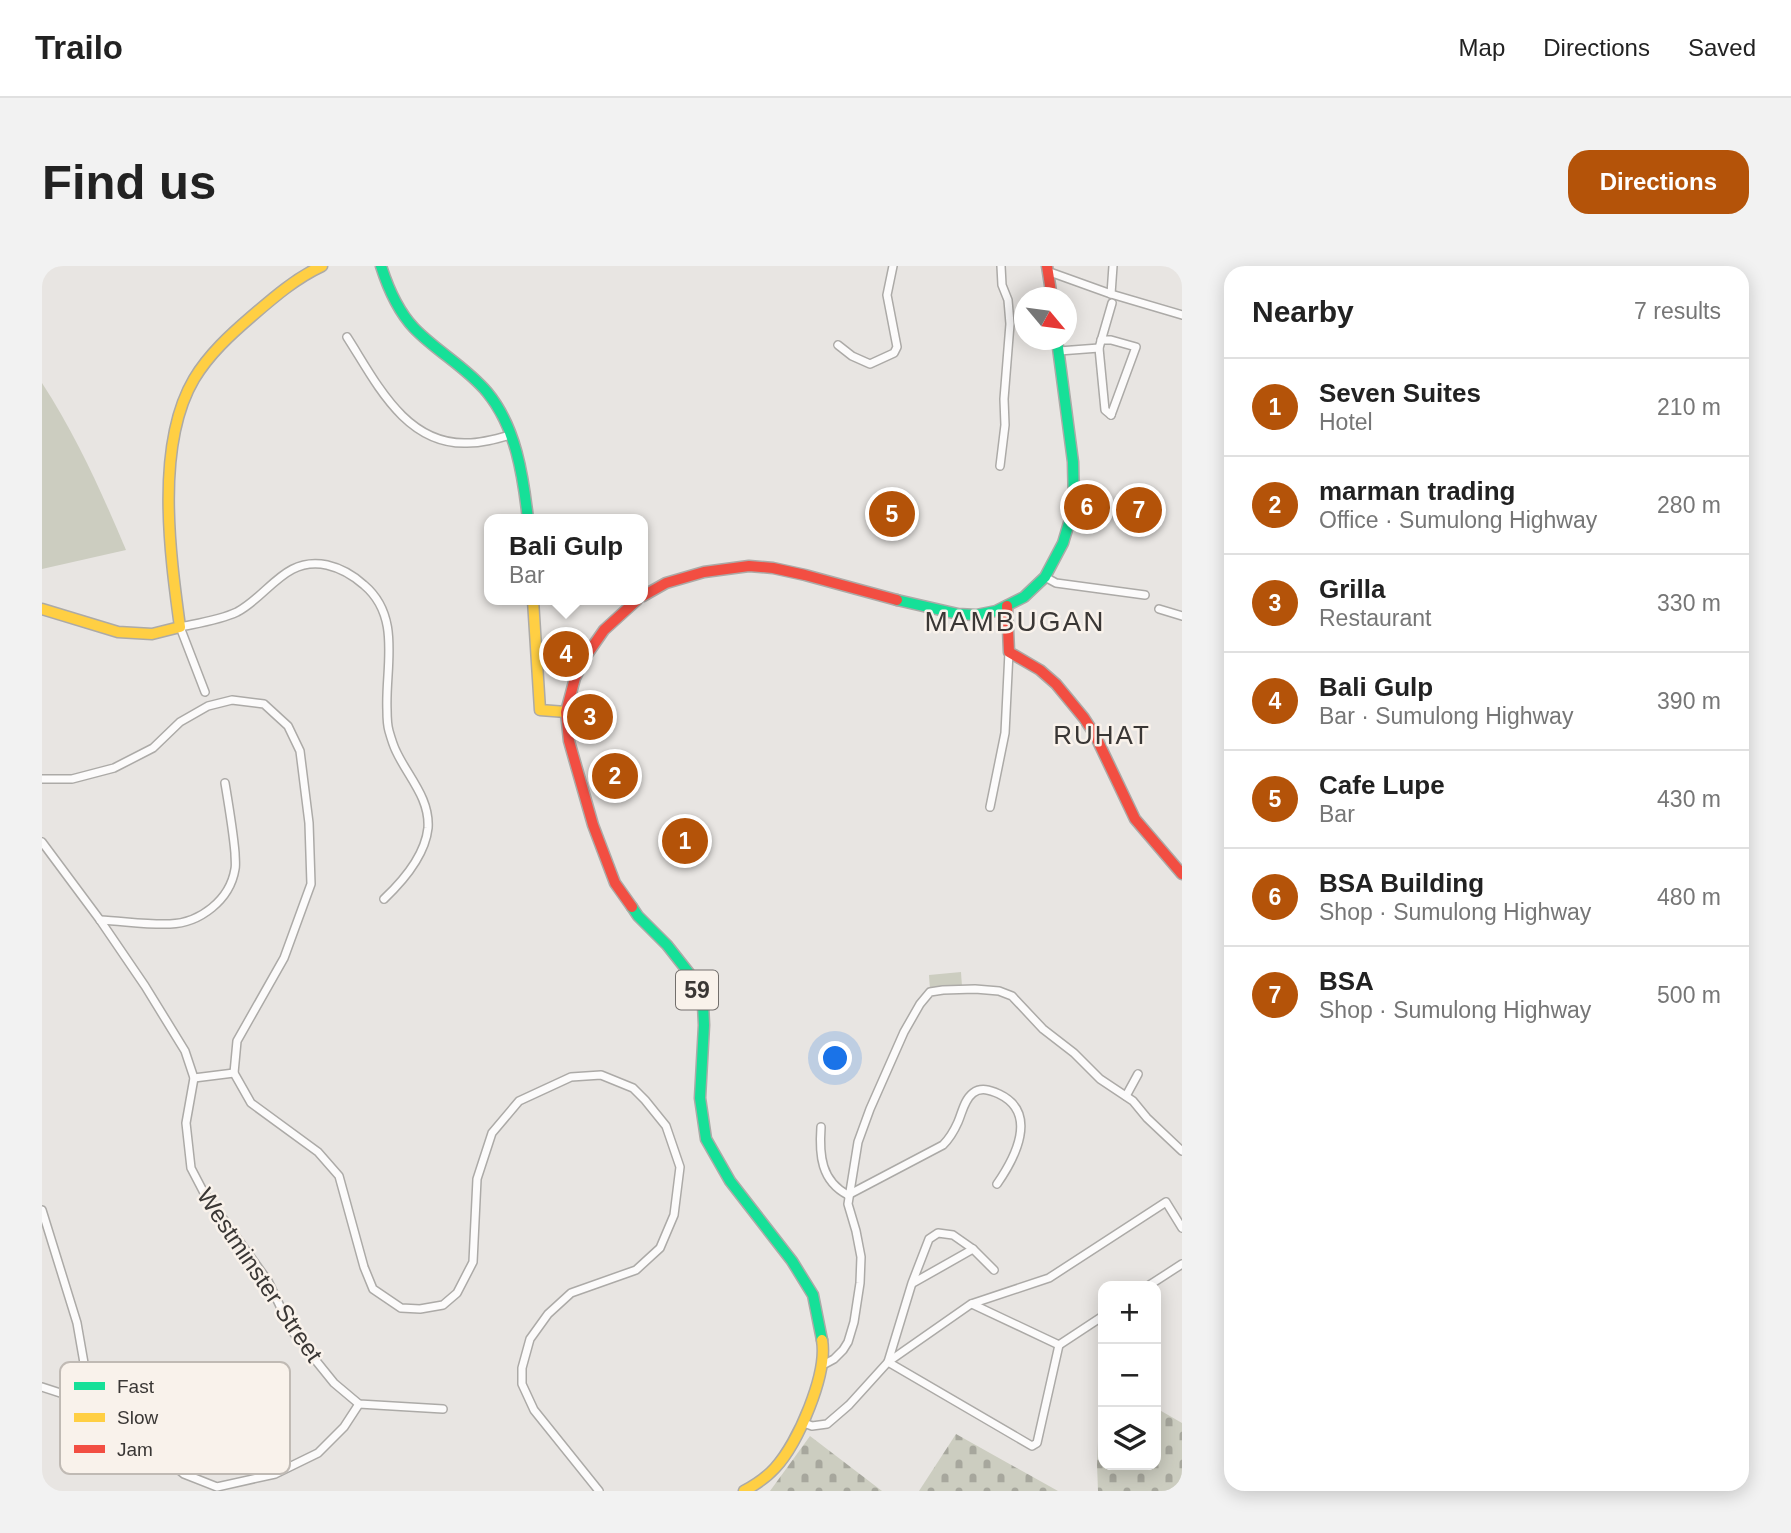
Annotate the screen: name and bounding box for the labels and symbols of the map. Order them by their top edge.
north arrow [1014,287,1077,350]
pin: 6 [1064,481,1110,533]
pin: 7 [1116,484,1162,536]
pin: 5 [869,488,915,540]
district label: MAMBUGAN [925,606,1105,637]
pin: 4 [543,628,589,680]
pin: 3 [567,691,613,743]
district label: RUHAT [1053,720,1151,750]
pin: 2 [592,750,638,802]
pin: 1 [662,815,708,867]
road number: 59 [676,970,718,1010]
your location [818,1041,852,1075]
street label: Westminster Street [192,1183,328,1367]
legend [60,1362,290,1474]
text: Fast [117,1376,155,1397]
text: Slow [117,1407,158,1428]
text: Jam [117,1439,153,1460]

